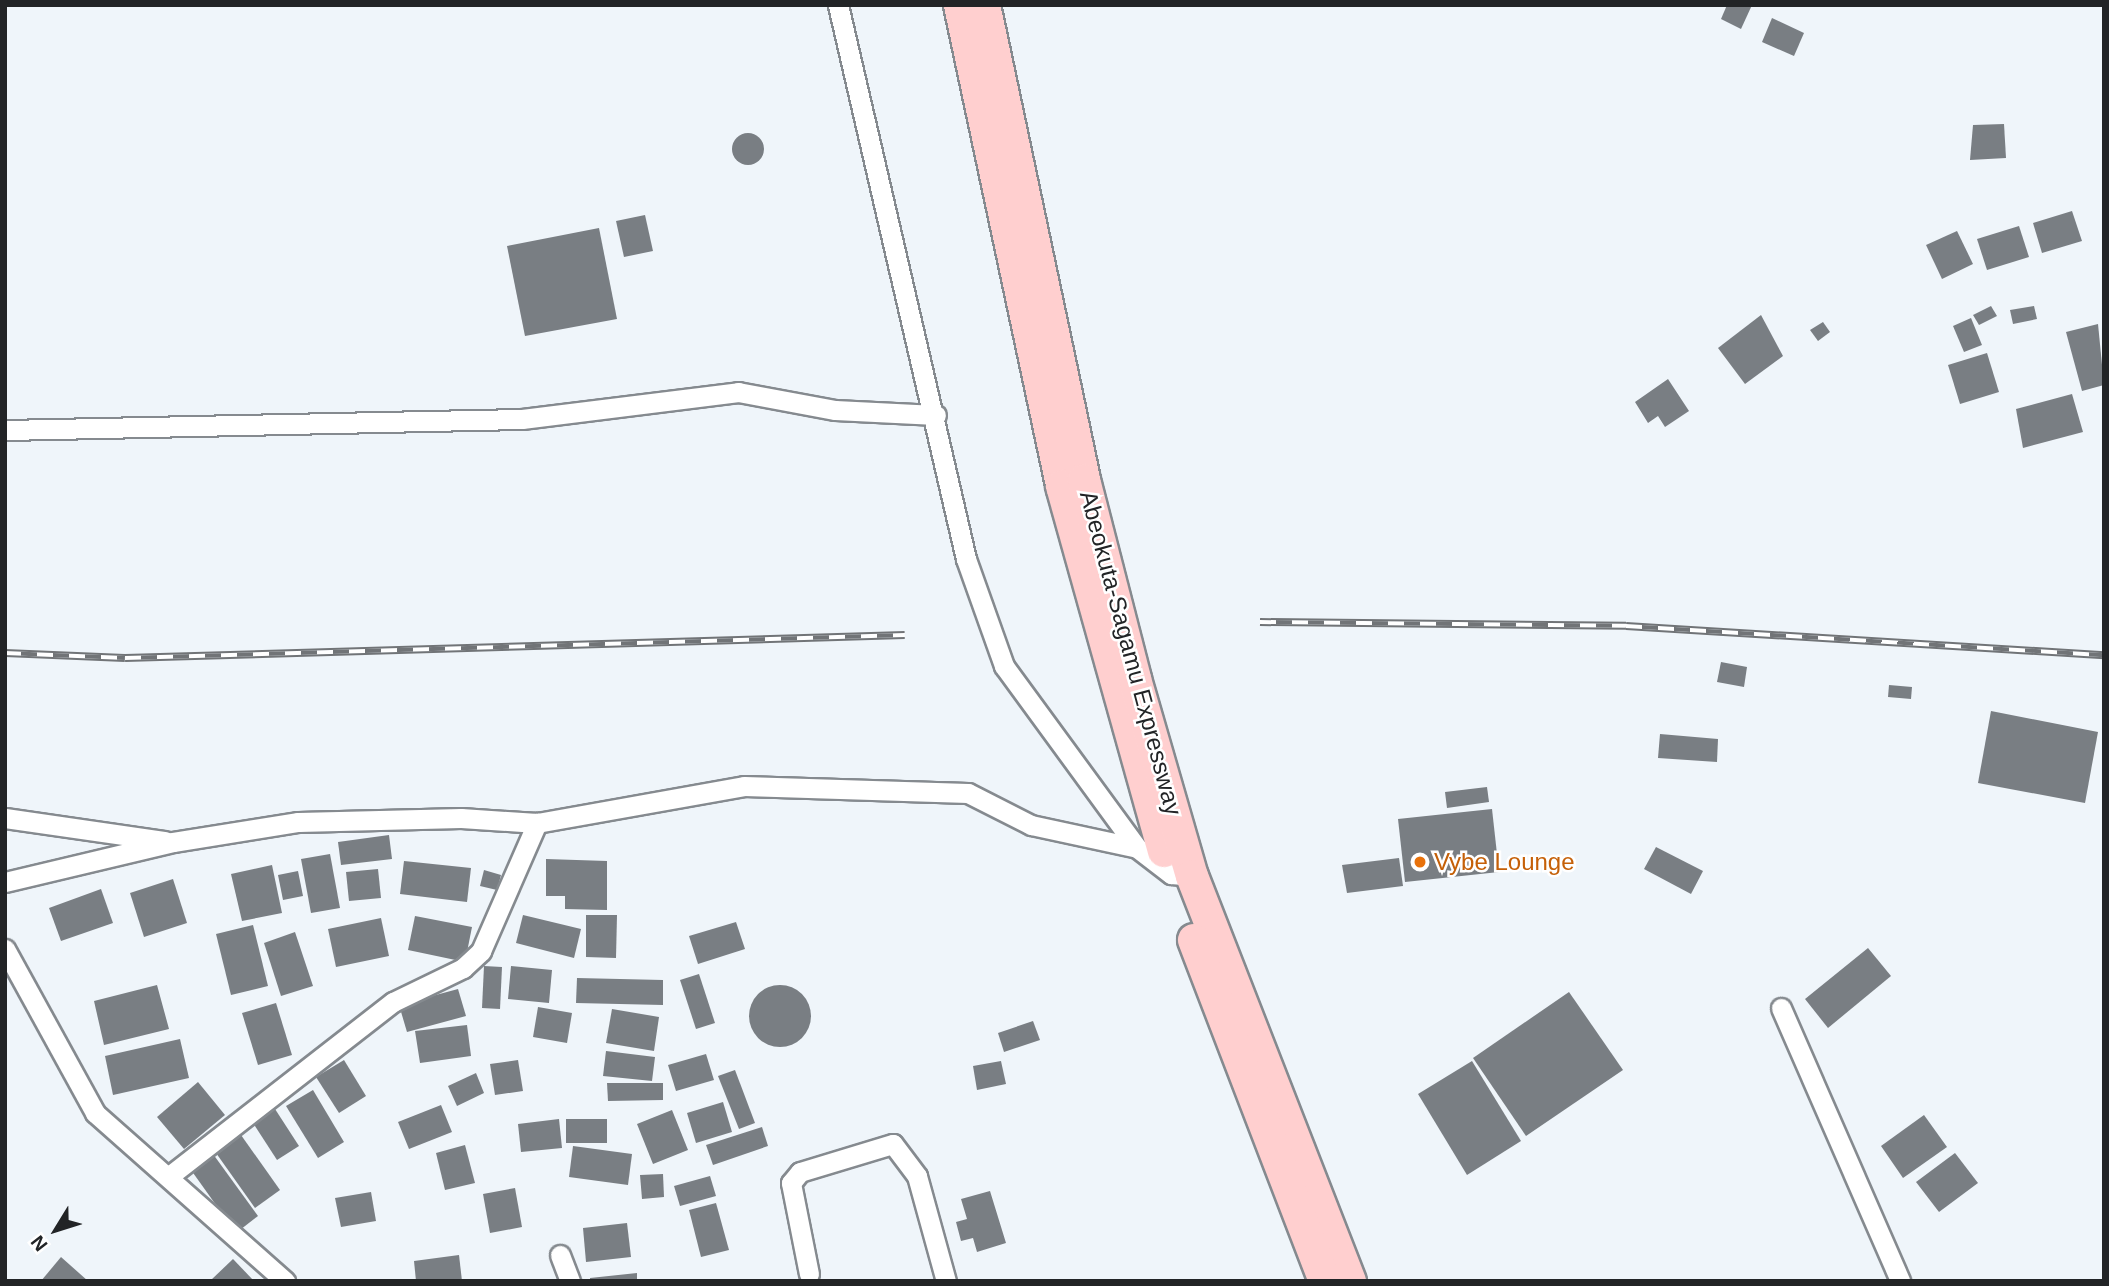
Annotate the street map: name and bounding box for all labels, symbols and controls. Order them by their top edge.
street label: Abeokuta-Sagamu Expressway [1074,488,1188,818]
place label: Vybe Lounge [1434,848,1575,876]
marker: Vybe Lounge [1412,854,1428,870]
north arrow [21,1195,91,1265]
text: N [27,1231,52,1255]

